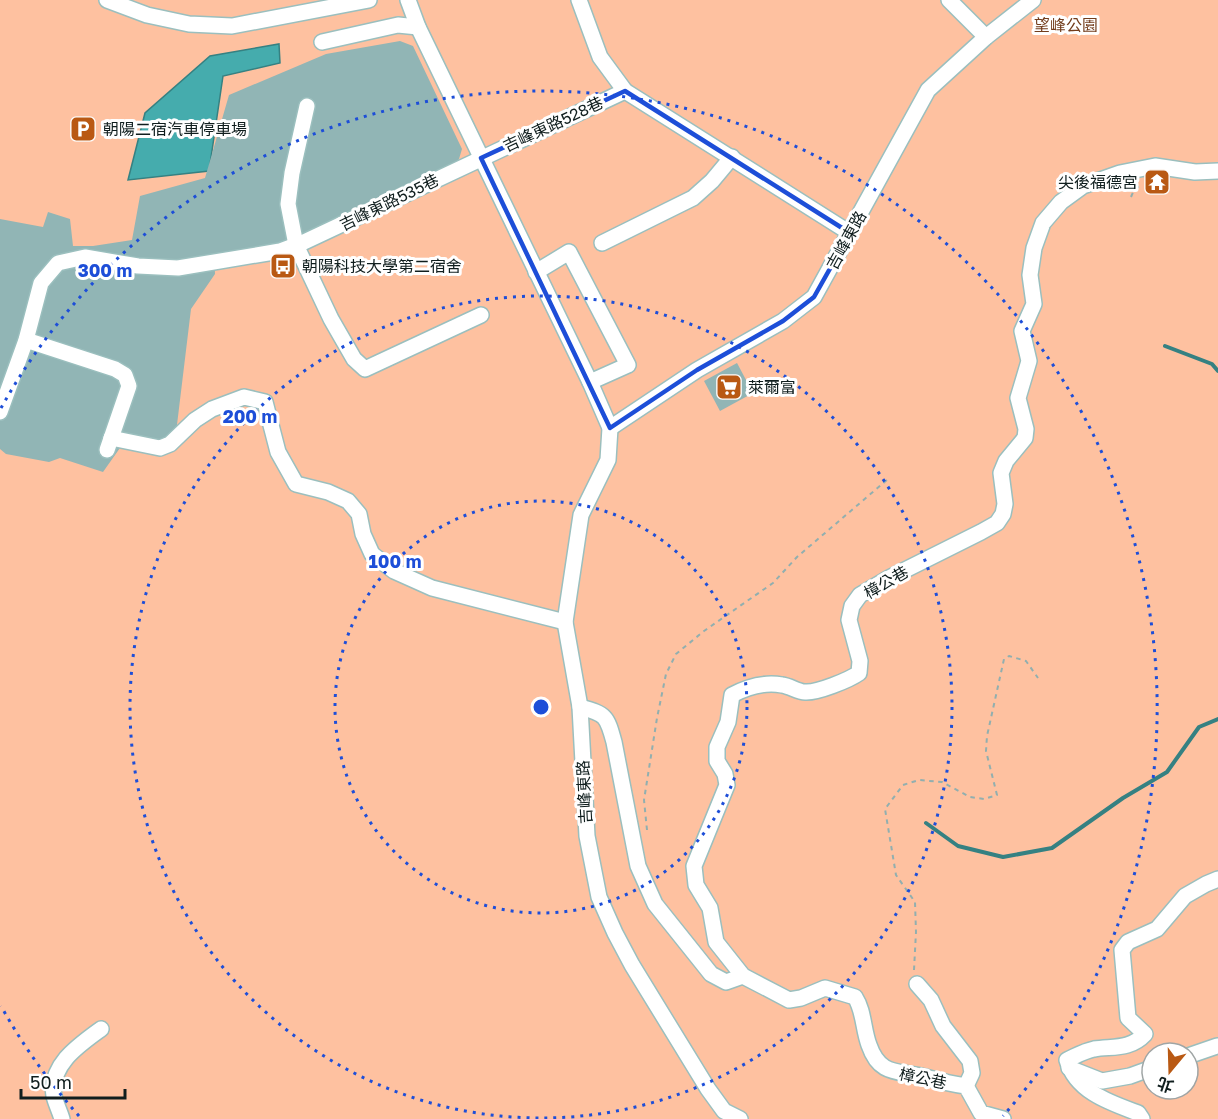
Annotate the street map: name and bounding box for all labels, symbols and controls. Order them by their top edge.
park label: 望峰公園 [1034,15,1098,35]
street label: 吉峰東路528巷 [500,92,606,156]
parking icon: 朝陽二宿汽車停車場 [68,114,98,144]
place label: 朝陽二宿汽車停車場 [103,119,247,139]
temple icon: 尖後福德宮 [1142,167,1172,197]
street label: 吉峰東路535巷 [336,169,442,235]
place label: 尖後福德宮 [1058,172,1138,192]
street label: 吉峰東路 [822,207,870,273]
bus stop icon: 朝陽科技大學第二宿舍 [268,251,298,281]
place label: 朝陽科技大學第二宿舍 [302,256,462,276]
text: 300 m [78,259,132,281]
supermarket icon: 萊爾富 [714,372,744,402]
place label: 萊爾富 [748,377,796,397]
text: 200 m [223,405,277,427]
text: 100 m [369,550,421,572]
street label: 樟公巷 [860,561,912,603]
centre of rings [531,697,551,717]
street label: 吉峰東路 [572,760,596,824]
north arrow [1140,1041,1200,1101]
scale bar [21,1062,124,1100]
street label: 樟公巷 [897,1063,949,1093]
text: 50 m [30,1071,72,1093]
text: 北 [1154,1073,1176,1097]

